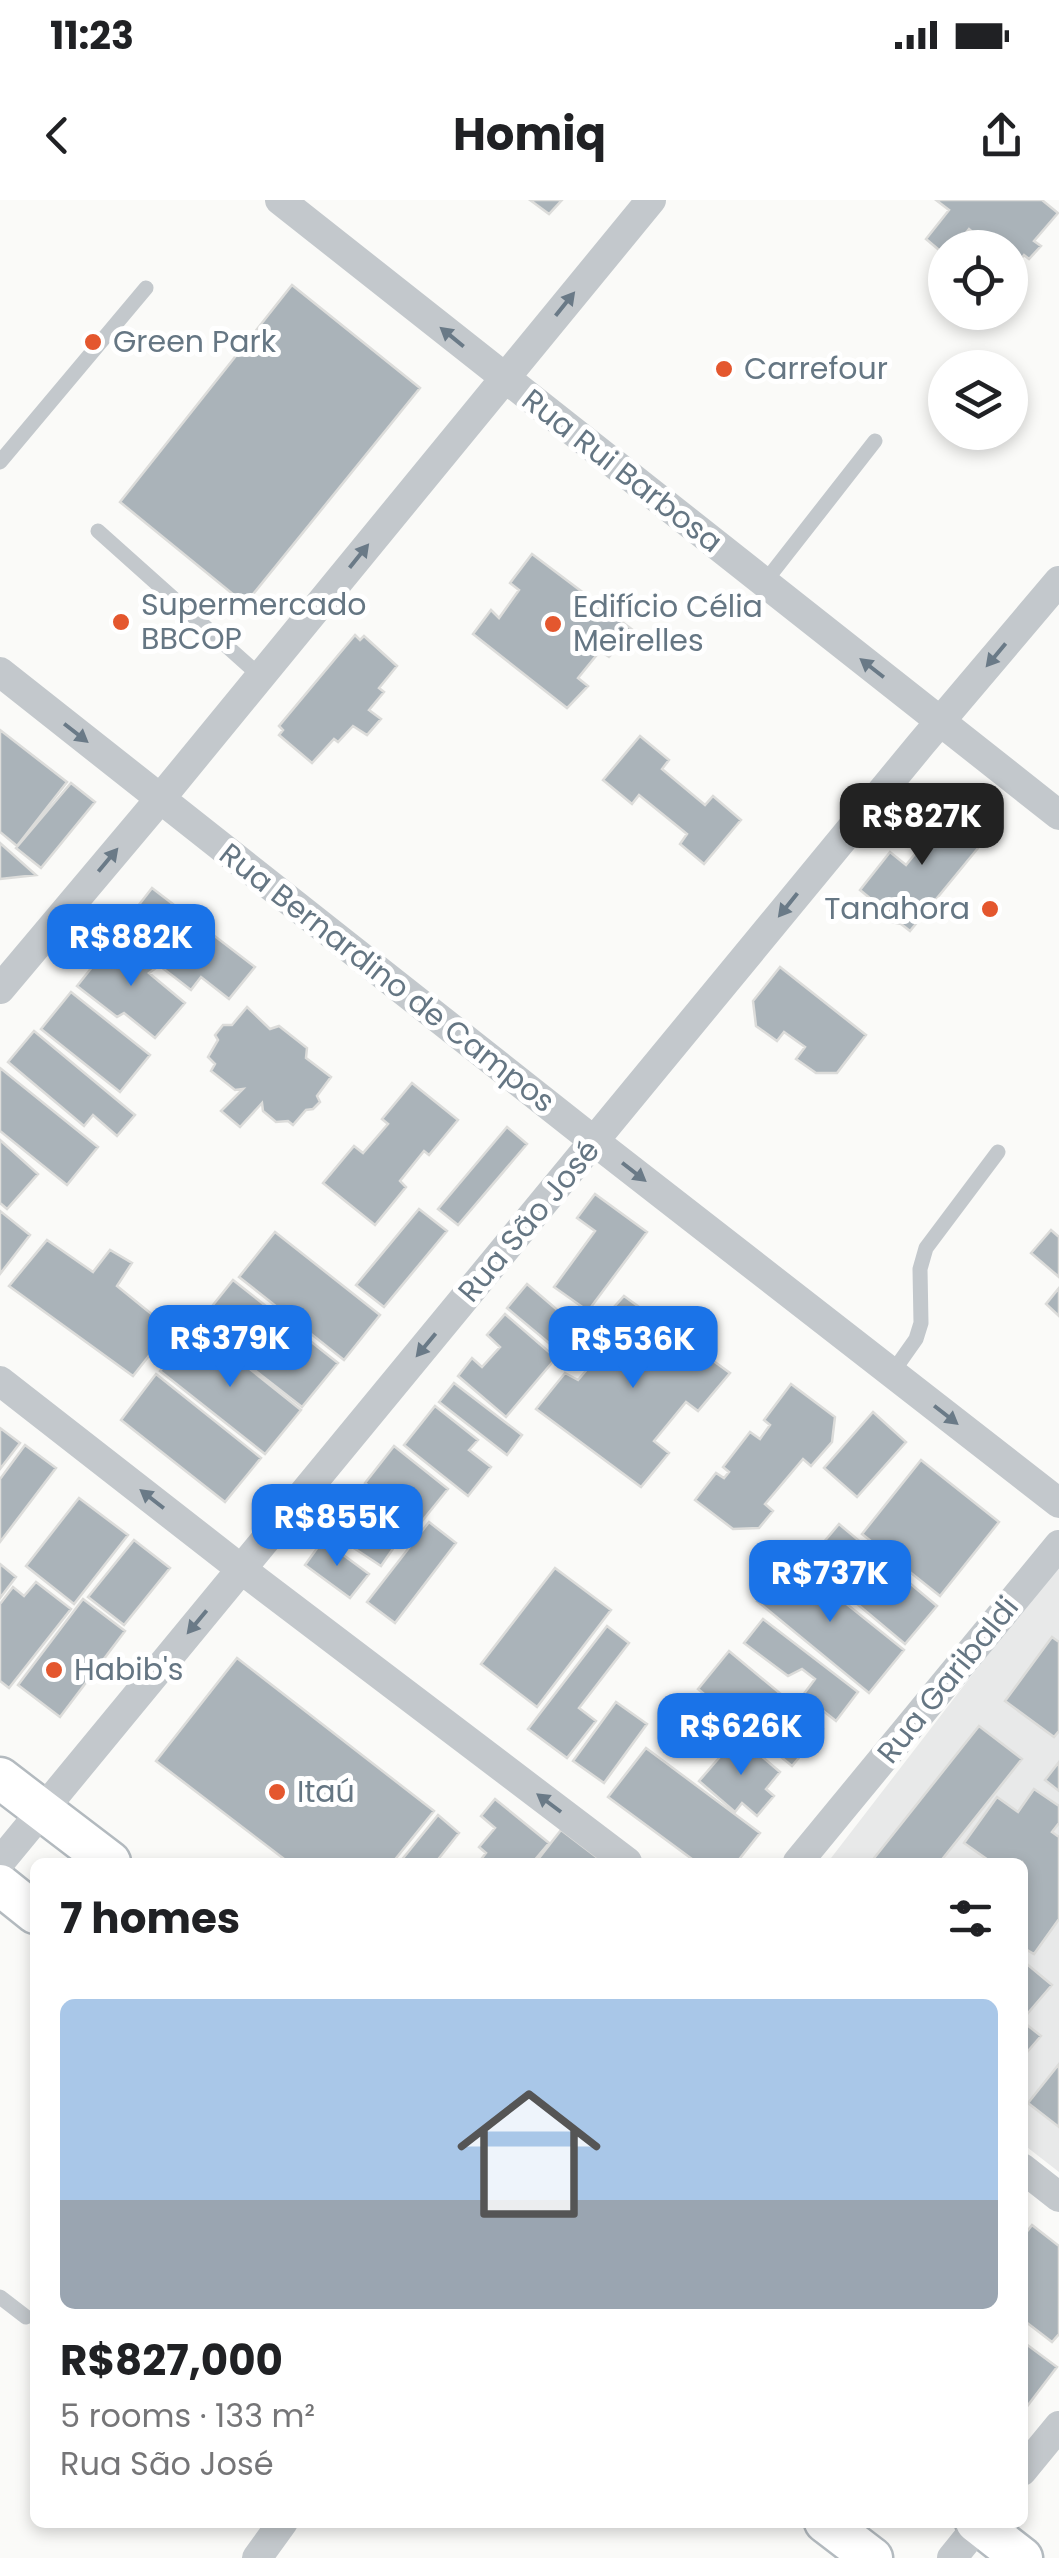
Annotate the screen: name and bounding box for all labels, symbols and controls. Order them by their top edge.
text: 11:23 [50,9,134,62]
text: Homiq [453,103,606,166]
icon: back [30,108,85,163]
icon: share [974,108,1029,163]
map controls [928,230,1028,450]
button: locate [928,230,1028,330]
one-way arrow [554,292,575,317]
place label: Green Park [113,320,277,363]
one-way arrow [439,327,465,348]
marker: Green Park [82,331,104,353]
place label: Carrefour [744,347,888,390]
button: layers [928,350,1028,450]
marker: Carrefour [713,358,735,380]
street label: Rua Rui Barbosa [513,379,732,563]
one-way arrow [348,543,369,568]
place label: Supermercado BBCOP [141,583,367,660]
place label: Edifício Célia Meirelles [573,585,763,662]
marker: Supermercado BBCOP [110,611,132,633]
marker: Edifício Célia Meirelles [542,613,564,635]
one-way arrow [985,642,1007,667]
one-way arrow [859,658,885,679]
one-way arrow [64,722,89,743]
pin: R$827K [841,783,1003,868]
text: R$827K [862,793,982,838]
street label: Rua Bernardino de Campos [211,833,564,1122]
one-way arrow [97,848,118,873]
place label: Tanahora [824,887,970,930]
one-way arrow [778,893,800,918]
marker: Tanahora [979,898,1001,920]
pin: R$882K [50,904,212,989]
text: R$882K [69,914,193,959]
street label: Rua São José [448,1130,609,1311]
one-way arrow [621,1161,647,1182]
pin: R$379K [149,1305,311,1390]
pin: R$536K [552,1306,714,1391]
text: R$379K [170,1315,290,1360]
text: R$536K [571,1316,695,1361]
one-way arrow [416,1332,437,1357]
one-way arrow [933,1404,958,1425]
pin: R$855K [256,1484,418,1569]
one-way arrow [139,1490,165,1510]
text: R$855K [274,1494,400,1539]
pin: R$737K [749,1540,911,1625]
text: R$737K [771,1550,889,1595]
street label: Rua Garibaldi [867,1587,1028,1772]
one-way arrow [186,1610,208,1635]
place label: Habib's [74,1648,183,1691]
marker: Habib's [43,1659,65,1681]
pin: R$626K [660,1693,822,1778]
text: R$626K [679,1703,803,1748]
place label: Itaú [297,1770,355,1813]
marker: Itaú [266,1781,288,1803]
one-way arrow [536,1794,562,1814]
text: 7 homes [60,1889,240,1948]
icon: filters [943,1891,998,1946]
icon: home [439,2064,619,2244]
text: R$827,000 [60,2331,283,2390]
text: 5 rooms · 133 m² [60,2393,315,2438]
text: Rua São José [60,2441,274,2486]

